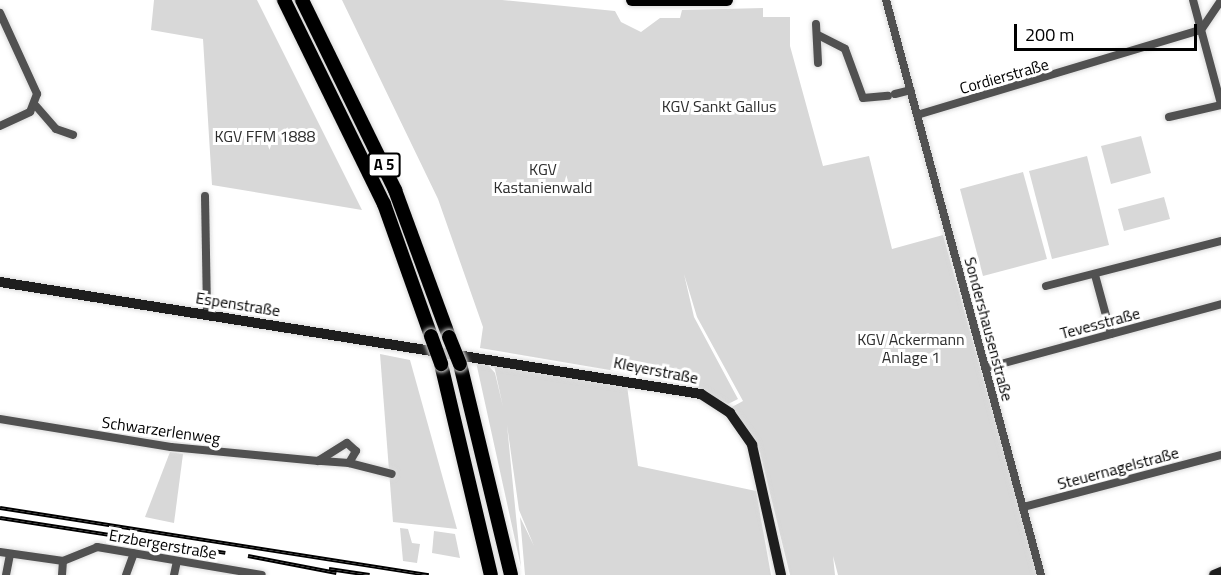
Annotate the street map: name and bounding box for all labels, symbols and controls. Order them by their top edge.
scale bar [1017,12,1200,50]
text: 200 m [1025,21,1074,48]
street label: Cordierstraße [957,54,1051,98]
park label: KGV Sankt Gallus [662,96,776,116]
park label: KGV FFM 1888 [214,126,316,146]
road number: A 5 [368,153,400,177]
park label: KGV Kastanienwald [493,159,593,197]
street label: Sondershausenstraße [961,255,1017,403]
street label: Espenstraße [194,288,282,320]
street label: Tevesstraße [1058,303,1142,343]
park label: KGV Ackermann Anlage 1 [857,329,965,367]
street label: Kleyerstraße [612,352,700,388]
street label: Schwarzerlenweg [101,412,221,448]
street label: Steuernagelstraße [1055,443,1181,493]
street label: Erzbergerstraße [108,525,218,563]

